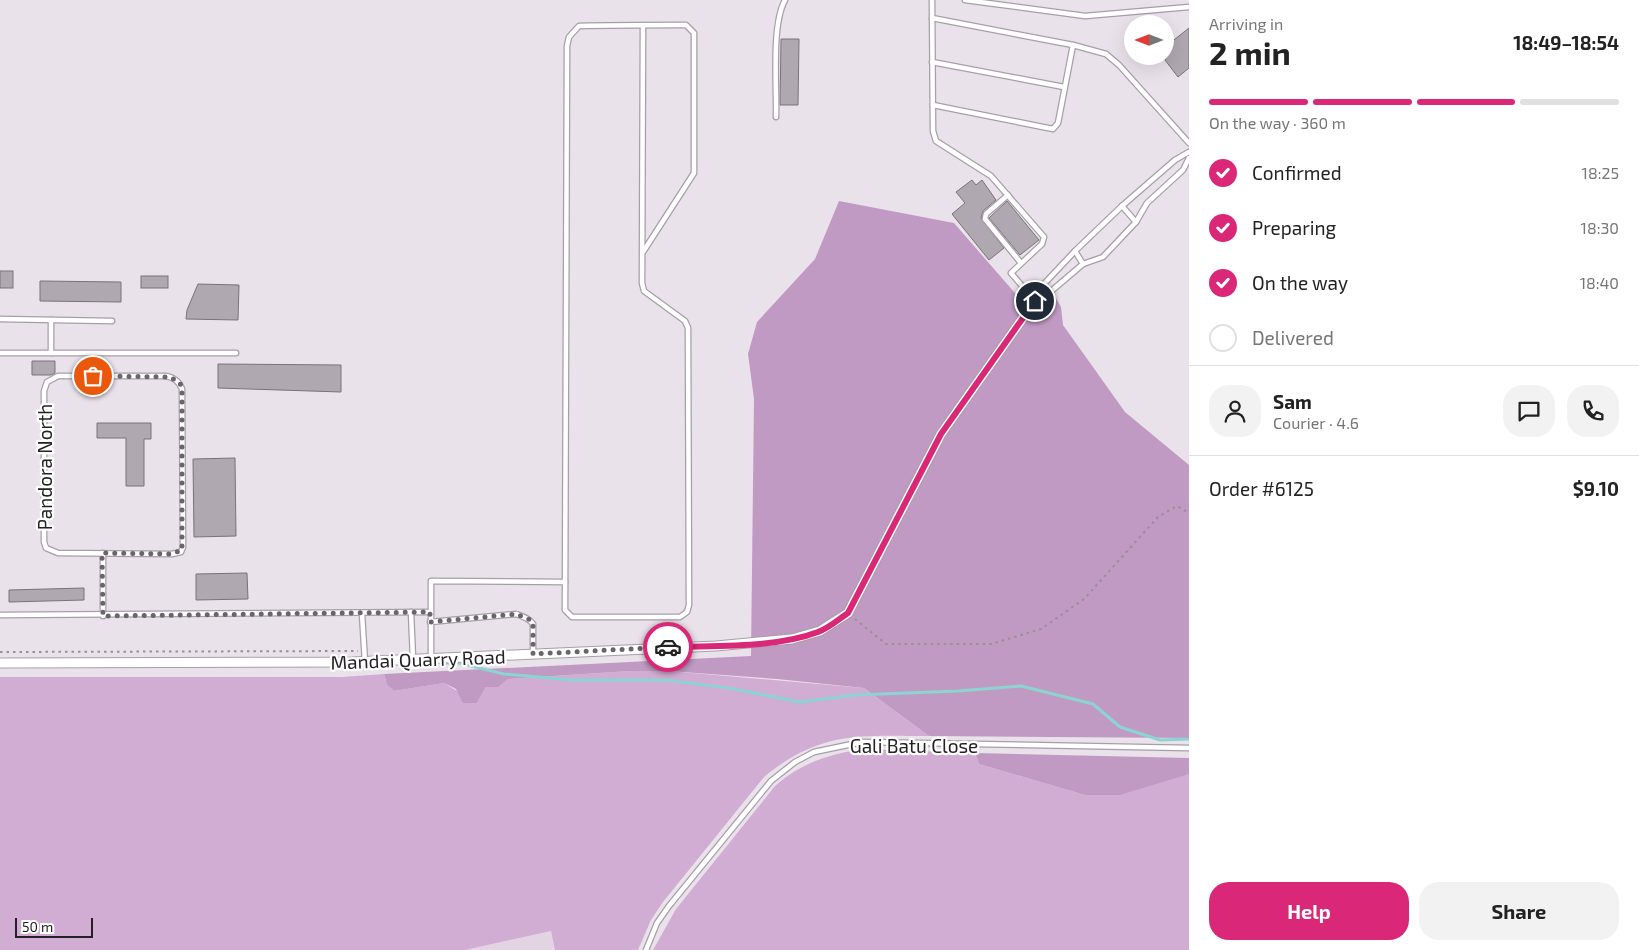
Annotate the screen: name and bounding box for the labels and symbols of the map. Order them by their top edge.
north arrow [1124,15,1174,65]
pin [1014,280,1056,322]
pin [72,355,114,397]
street label: Pandora North [33,404,56,530]
courier [643,622,693,672]
street label: Mandai Quarry Road [330,644,506,674]
street label: Gali Batu Close [850,734,978,757]
scale bar [15,915,92,938]

